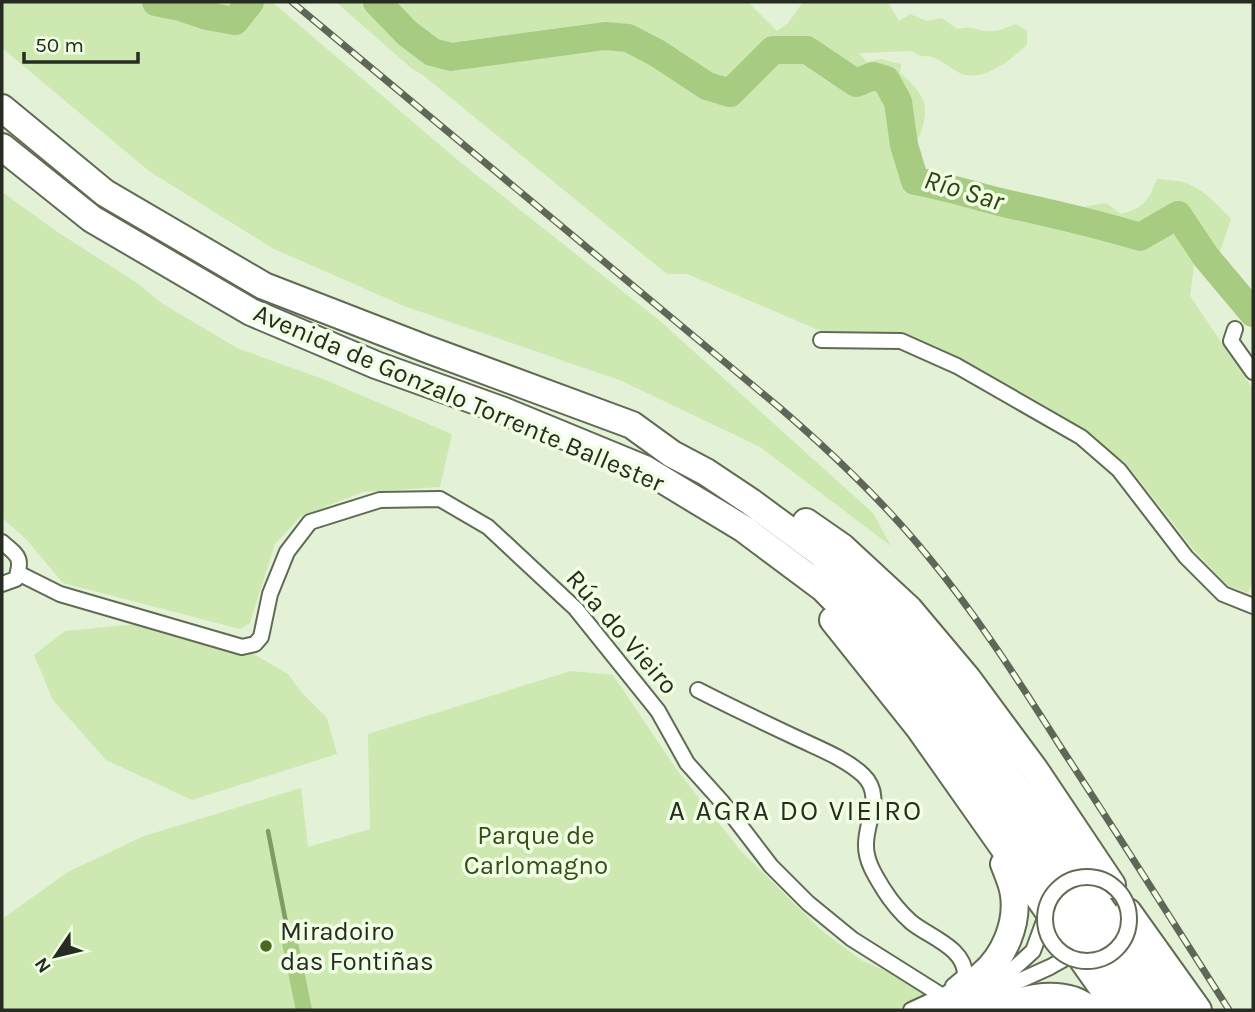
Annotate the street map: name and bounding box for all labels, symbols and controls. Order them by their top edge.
scale bar [24,21,138,65]
text: 50 m [35,33,84,57]
water label: Río Sar [920,162,1009,218]
street label: Avenida de Gonzalo Torrente Ballester [249,297,669,499]
street label: Rúa do Vieiro [559,563,685,701]
district label: A AGRA DO VIEIRO [669,794,923,827]
park label: Parque de Carlomagno [464,820,608,881]
place label: Miradoiro das Fontiñas [280,916,434,977]
north arrow [21,921,91,991]
marker: Miradoiro das Fontiñas [258,938,274,954]
text: N [30,953,56,977]

